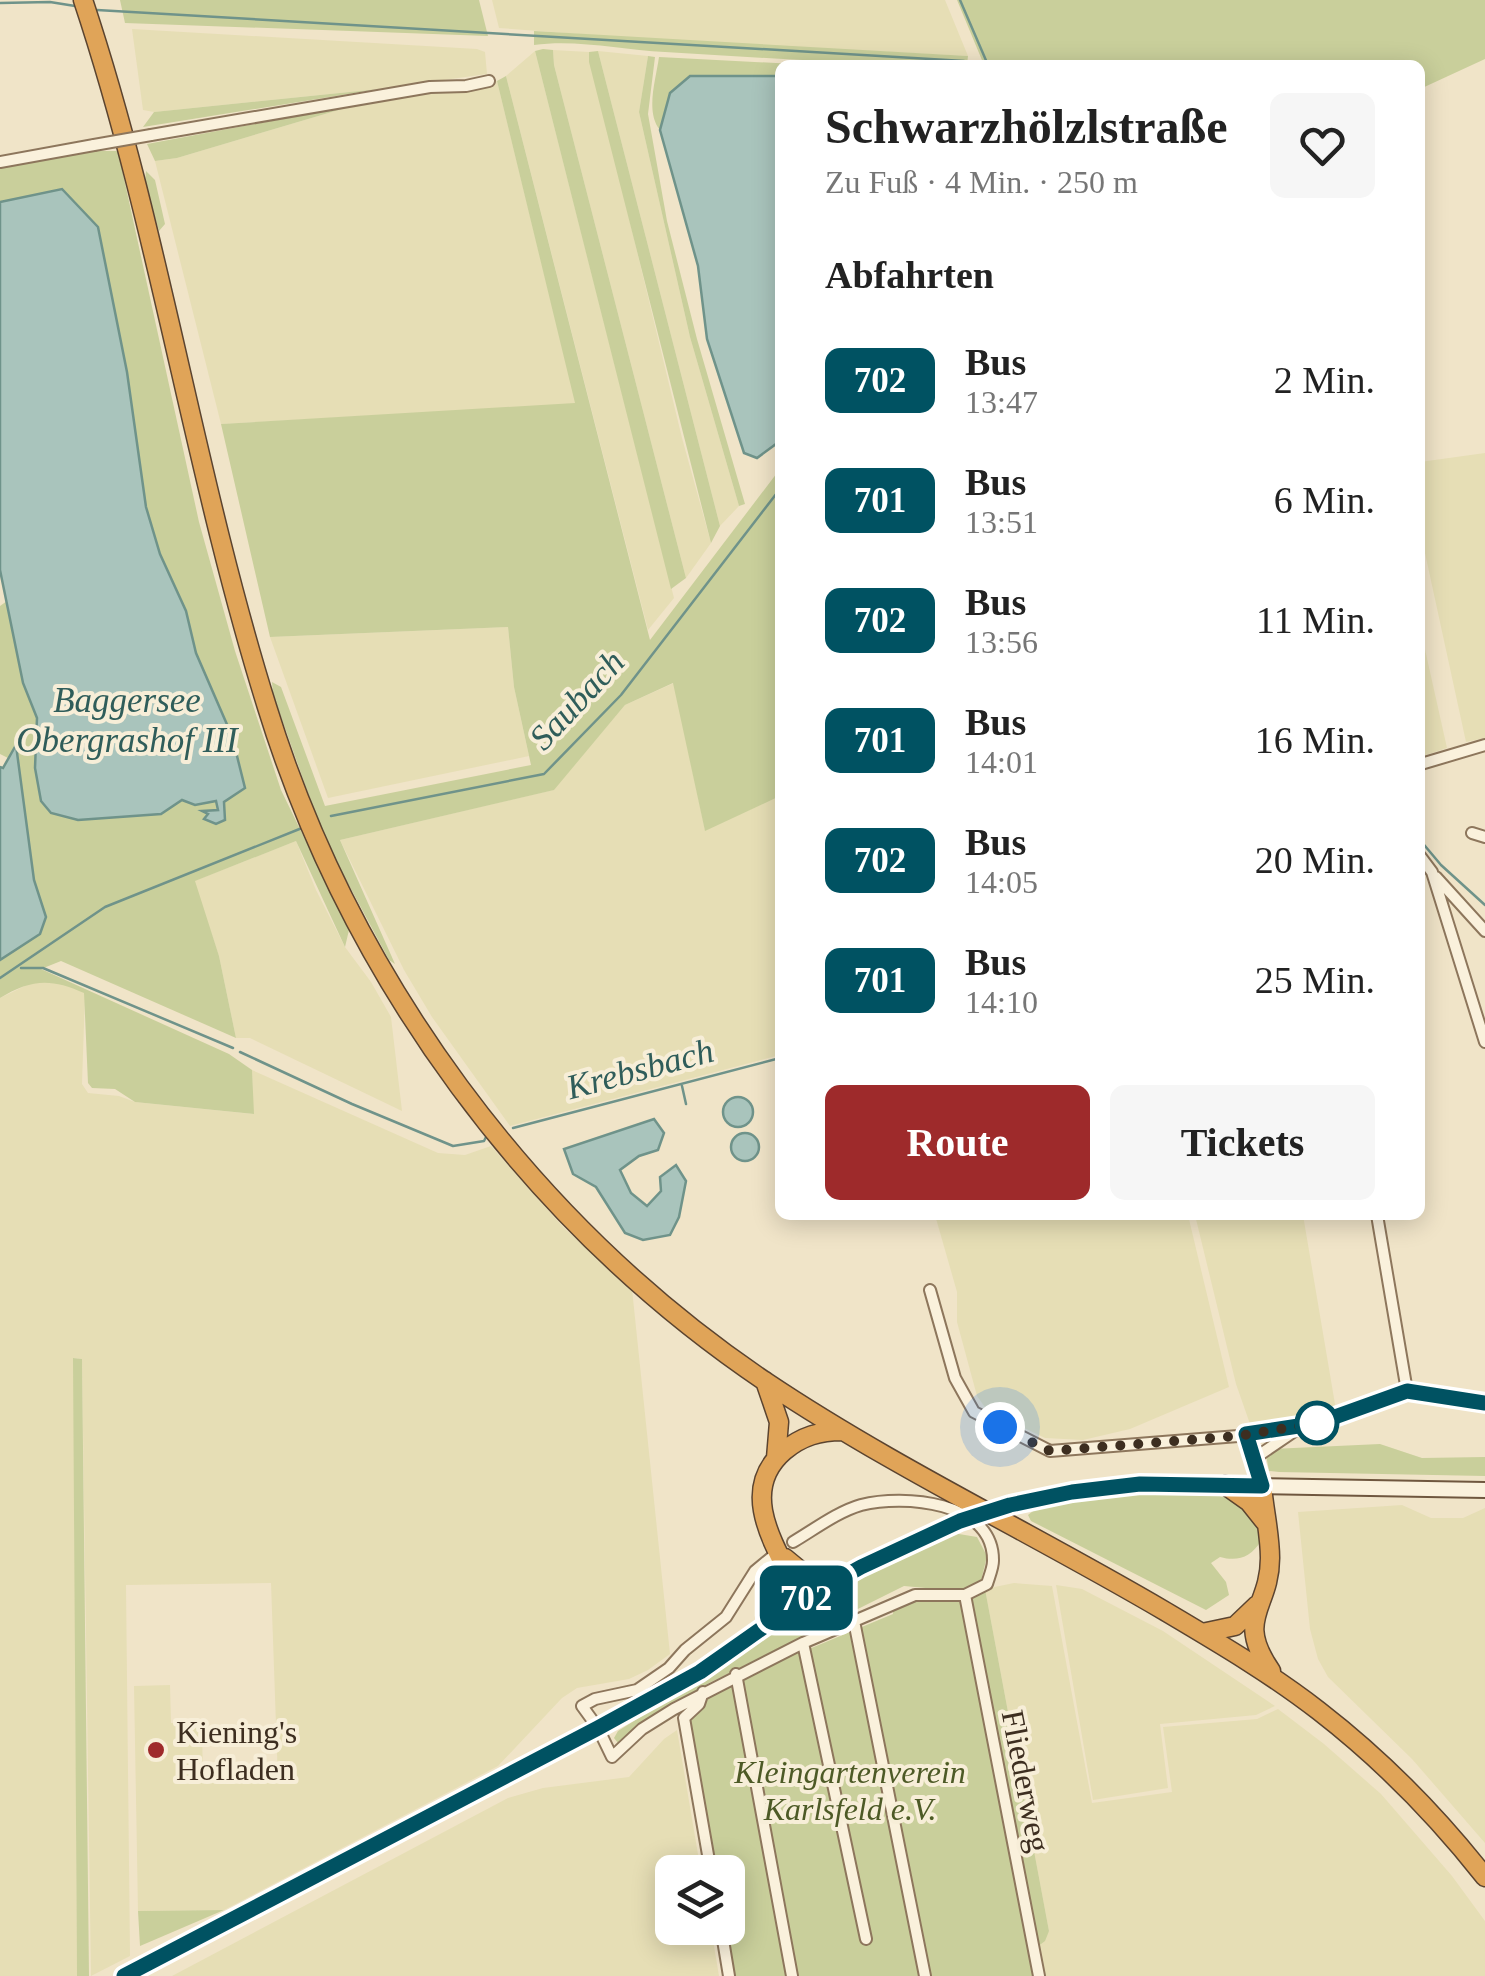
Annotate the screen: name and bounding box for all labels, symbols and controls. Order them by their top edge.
button: heart [1270,93,1375,198]
text: Schwarzhölzlstraße [825,100,1228,153]
text: Zu Fuß · 4 Min. · 250 m [825,164,1138,200]
text: Abfahrten [825,254,994,296]
text: Bus [965,341,1026,383]
text: 2 Min. [1274,359,1375,401]
text: 702 [854,361,906,400]
text: 13:47 [965,384,1038,420]
text: Bus [965,461,1026,503]
text: 6 Min. [1274,479,1375,521]
text: 701 [854,481,906,520]
text: 13:51 [965,504,1038,540]
text: Bus [965,581,1026,623]
text: 11 Min. [1256,599,1375,641]
text: 702 [854,601,906,640]
text: 13:56 [965,624,1038,660]
water label: Saubach [522,643,632,757]
water label: Baggersee Obergrashof III [16,681,240,760]
text: Bus [965,701,1026,743]
text: 16 Min. [1255,719,1375,761]
text: 701 [854,721,906,760]
text: 14:01 [965,744,1038,780]
text: Bus [965,821,1026,863]
text: 20 Min. [1255,839,1375,881]
text: 702 [854,841,906,880]
text: 14:05 [965,864,1038,900]
text: Bus [965,941,1026,983]
text: 25 Min. [1255,959,1375,1001]
text: 701 [854,961,906,1000]
text: 14:10 [965,984,1038,1020]
water label: Krebsbach [561,1031,718,1108]
button: Route [825,1085,1090,1200]
button: Tickets [1110,1085,1375,1200]
your location [975,1402,1025,1452]
unlabelled marker [1296,1402,1338,1444]
line badge: 702 [748,1566,864,1630]
text: 702 [780,1579,832,1618]
street label: Fliederweg [995,1707,1057,1855]
place label: Kiening's Hofladen [176,1714,297,1787]
marker: Kiening's Hofladen [145,1739,167,1761]
park label: Kleingartenverein Karlsfeld e.V. [733,1754,966,1827]
map controls [655,1855,745,1945]
button: layers [655,1855,745,1945]

